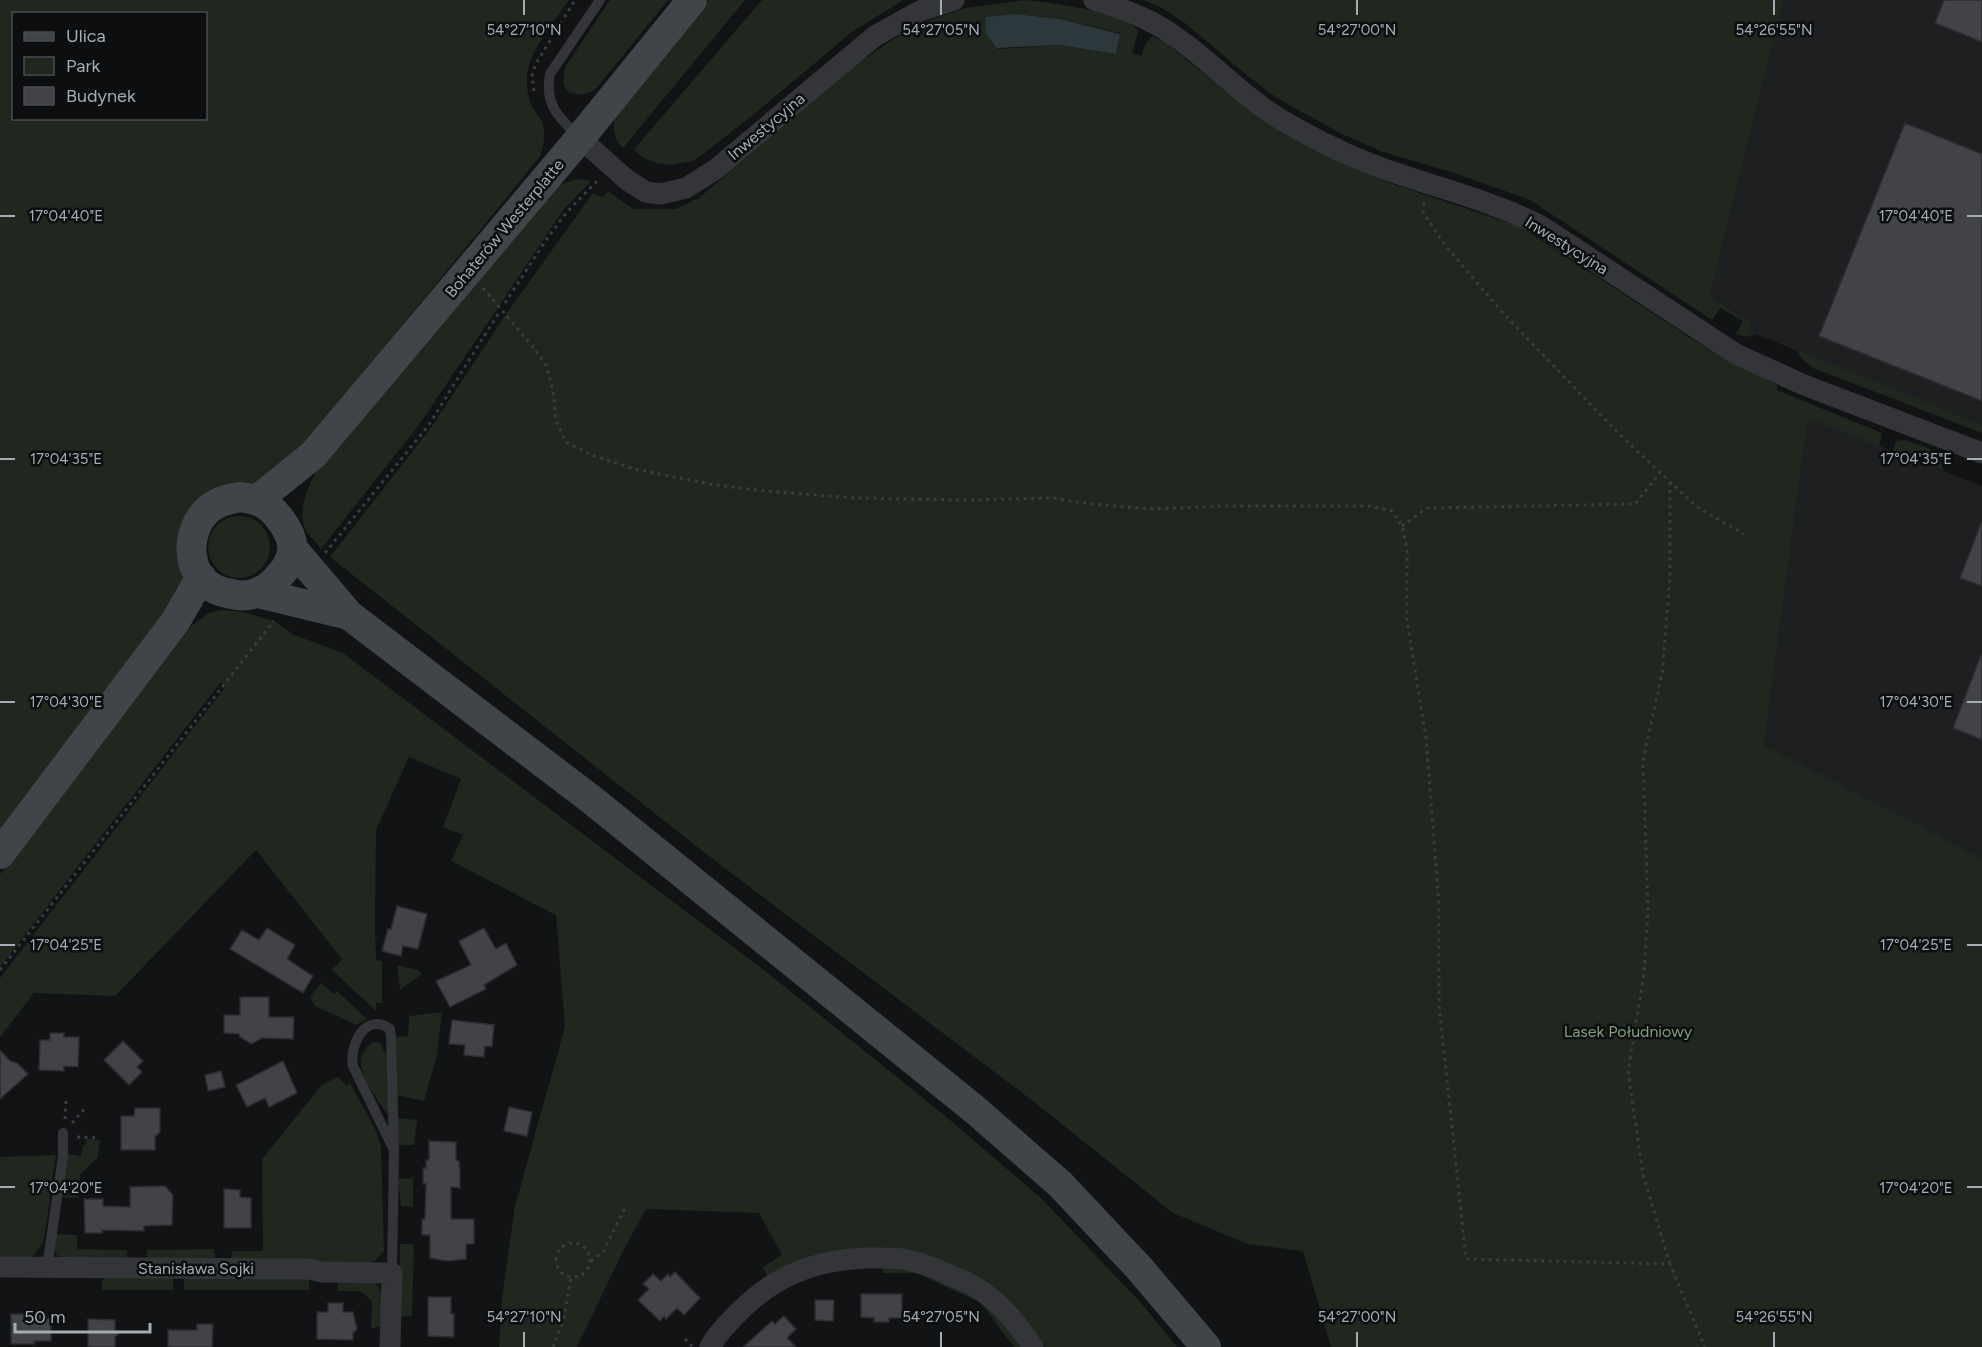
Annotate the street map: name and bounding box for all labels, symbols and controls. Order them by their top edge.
legend [12,12,207,120]
text: 54°27'10"N [486,21,562,39]
text: 54°27'05"N [902,21,980,39]
text: 54°27'00"N [1318,21,1396,39]
text: 54°26'55"N [1735,21,1813,39]
text: Ulica [66,25,106,47]
text: Park [66,55,101,77]
text: Budynek [66,85,136,107]
street label: Inwestycyjna [724,89,809,164]
street label: Bohaterów Westerplatte [441,155,568,301]
text: 17°04'40"E [29,207,103,225]
text: 17°04'40"E [1879,207,1953,225]
street label: Inwestycyjna [1522,212,1612,278]
text: 17°04'35"E [30,450,102,468]
text: 17°04'35"E [1880,450,1952,468]
text: 17°04'30"E [29,693,103,711]
text: 17°04'30"E [1879,693,1953,711]
text: 17°04'25"E [30,936,102,954]
text: 17°04'25"E [1880,936,1952,954]
park label: Lasek Południowy [1564,1022,1693,1041]
text: 17°04'20"E [29,1179,103,1197]
text: 17°04'20"E [1879,1179,1953,1197]
street label: Stanisława Sojki [138,1259,254,1278]
scale bar [15,1296,150,1334]
text: 50 m [24,1306,66,1328]
text: 54°27'10"N [486,1308,562,1326]
text: 54°27'05"N [902,1308,980,1326]
text: 54°27'00"N [1318,1308,1396,1326]
text: 54°26'55"N [1735,1308,1813,1326]

